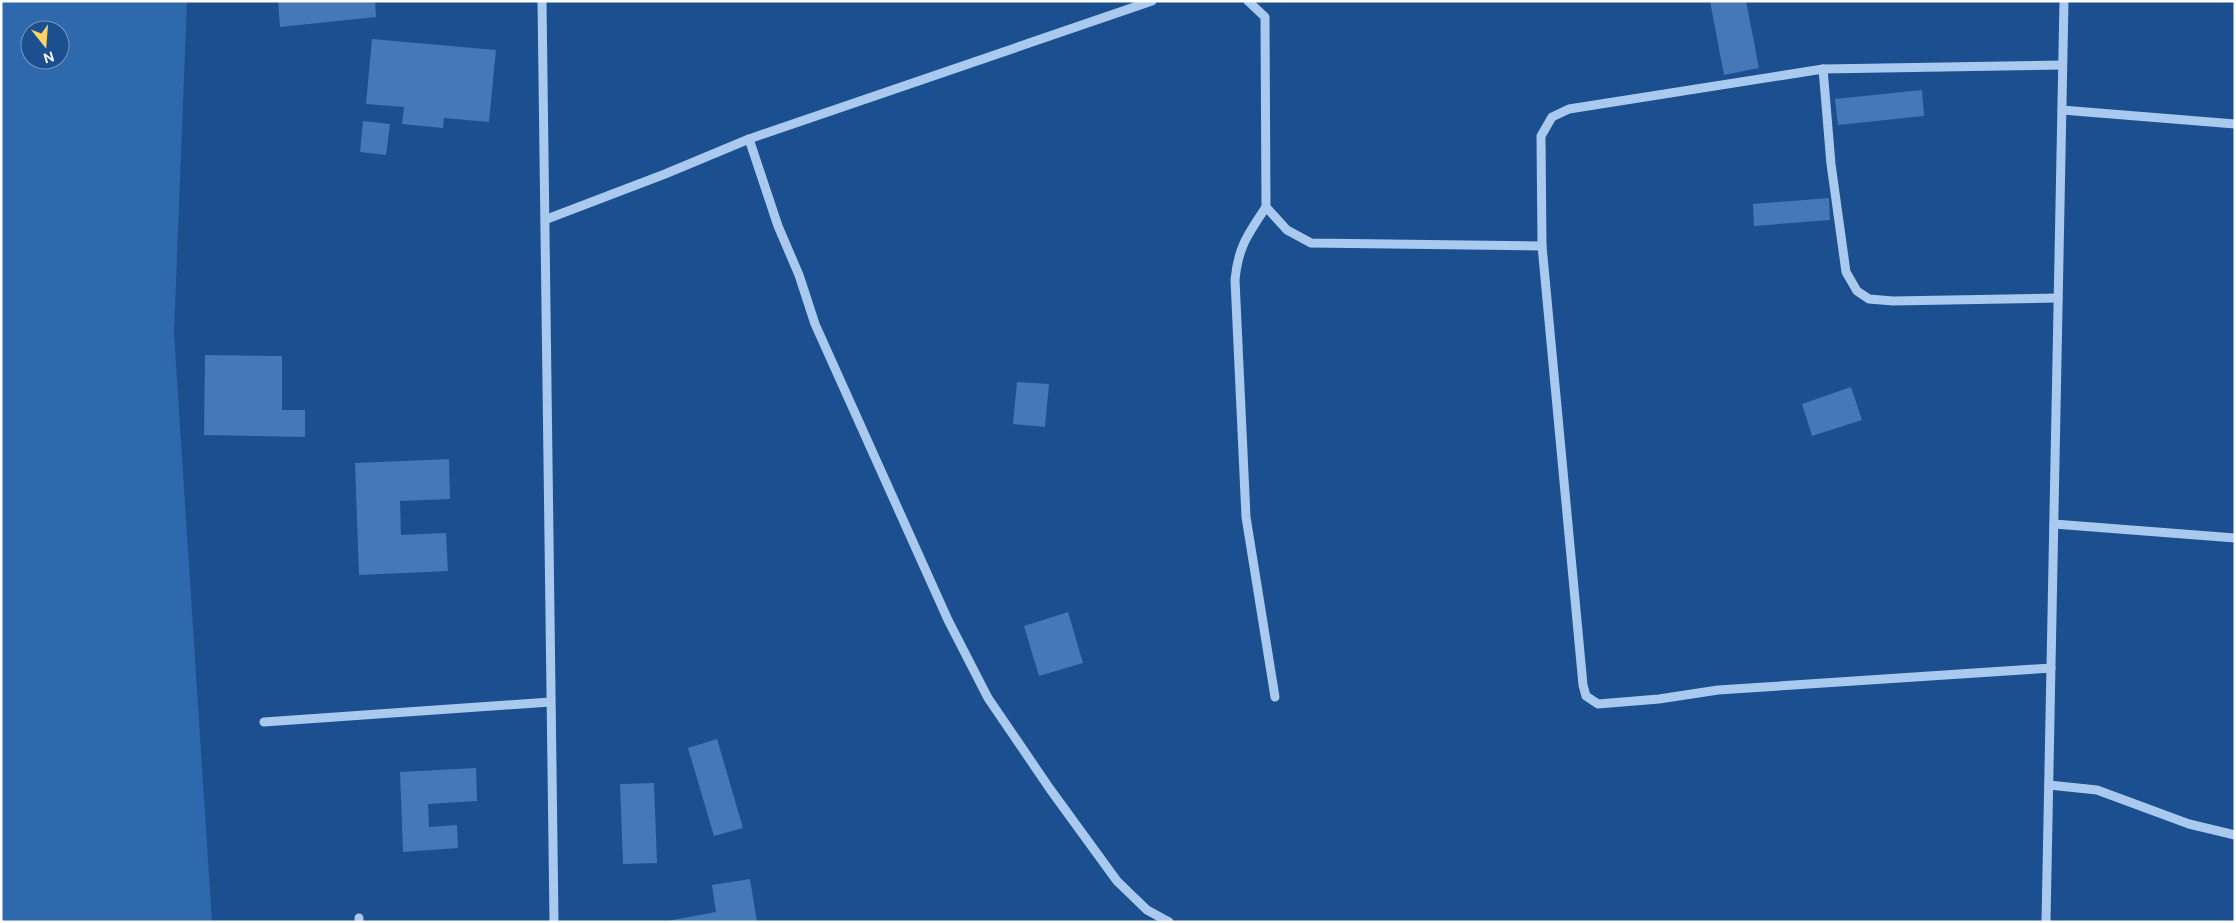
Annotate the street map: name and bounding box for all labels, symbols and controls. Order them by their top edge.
north arrow [20,20,70,70]
text: N [41,47,56,68]

